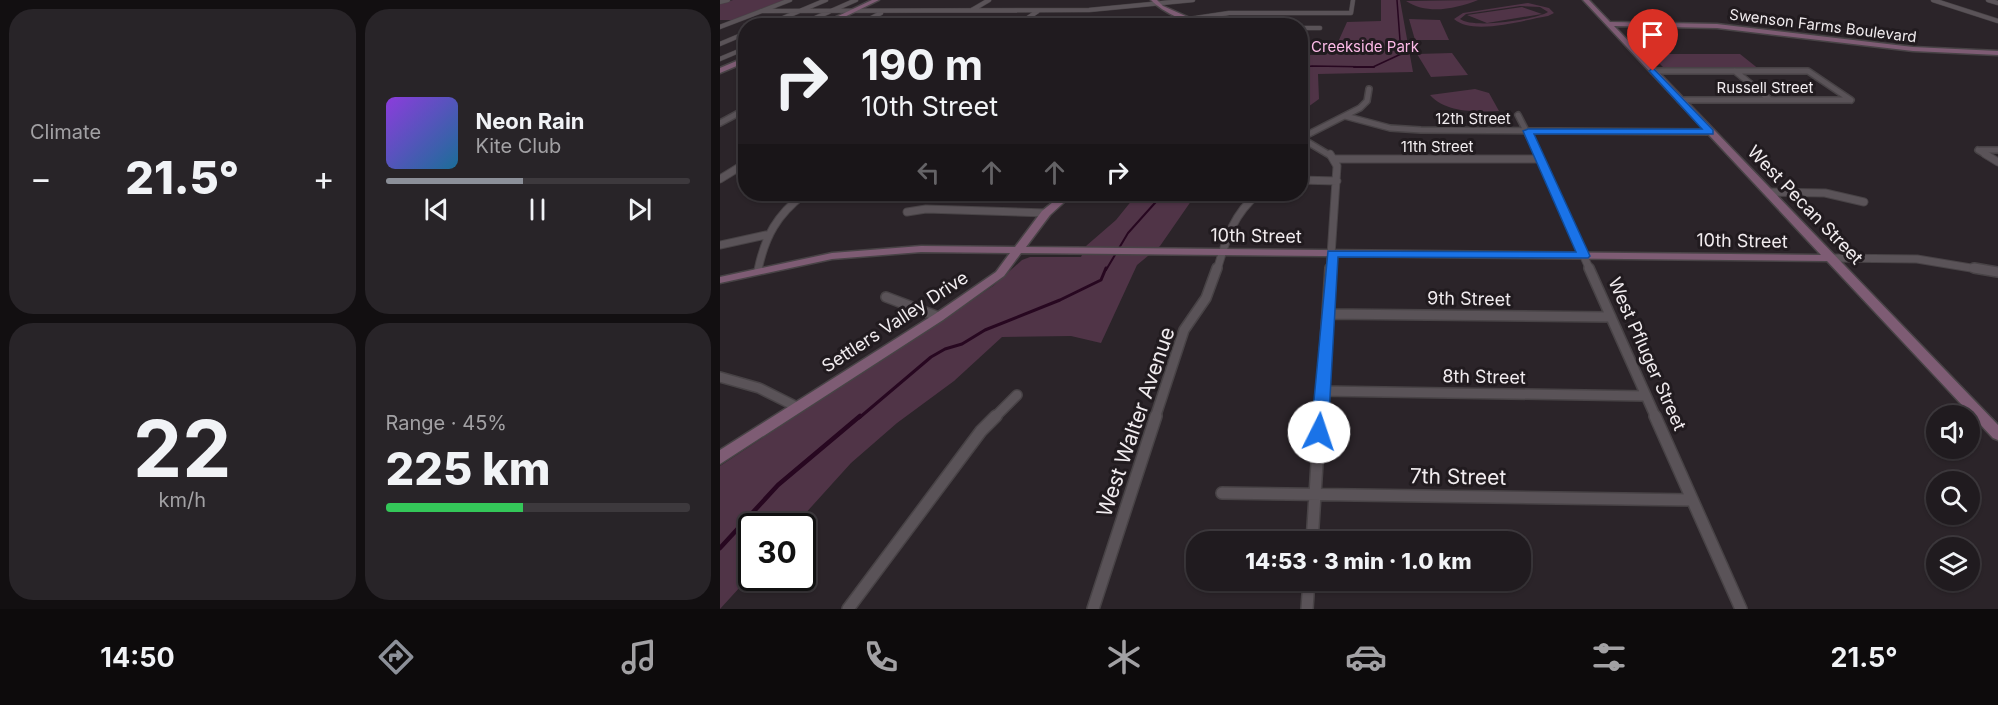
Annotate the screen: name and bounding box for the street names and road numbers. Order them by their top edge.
street label: Swenson Farms Boulevard [1728,5,1918,46]
street label: Russell Street [1717,78,1814,97]
street label: 12th Street [1435,109,1511,128]
street label: 11th Street [1401,137,1473,156]
street label: West Pecan Street [1743,141,1867,268]
street label: 10th Street [1210,224,1302,247]
street label: 10th Street [1696,229,1788,252]
street label: Settlers Valley Drive [818,267,972,377]
street label: West Pfluger Street [1604,274,1691,434]
street label: 9th Street [1427,287,1511,310]
street label: West Walter Avenue [1091,324,1180,520]
street label: 8th Street [1442,365,1526,388]
street label: 7th Street [1410,463,1507,490]

